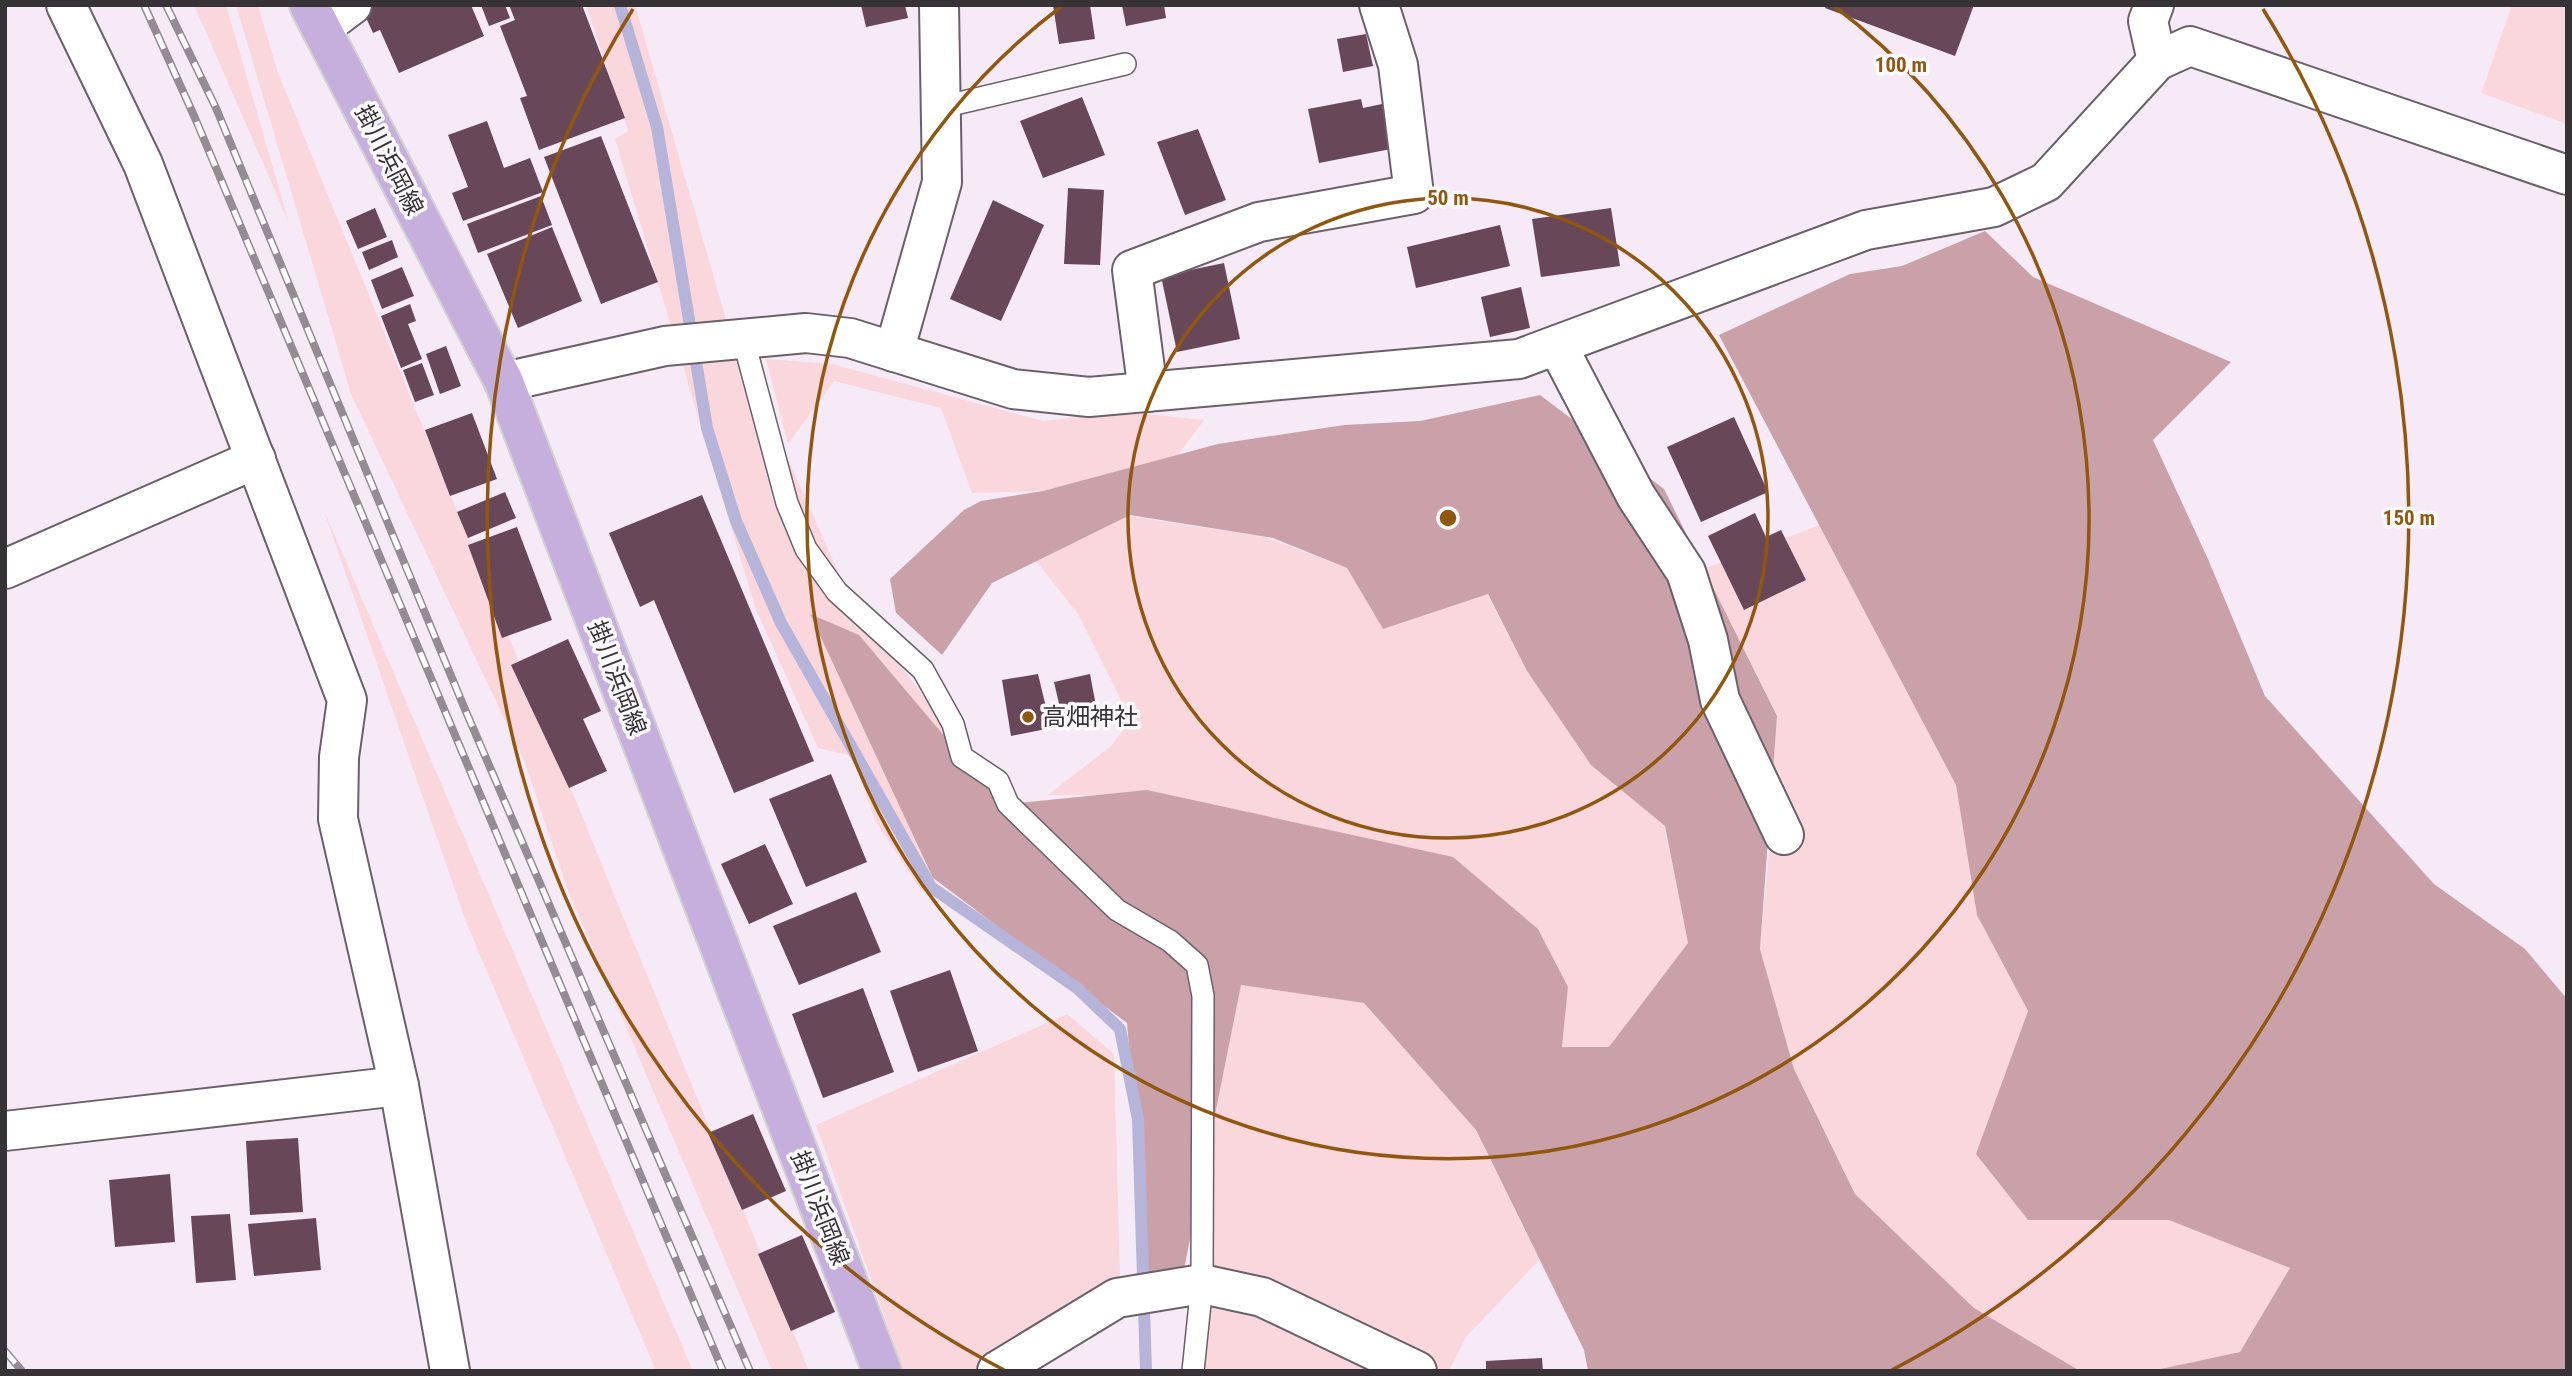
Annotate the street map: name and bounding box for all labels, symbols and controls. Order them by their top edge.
text: 100 m [1875,53,1927,77]
street label: 掛川浜岡線 [349,100,429,220]
text: 50 m [1427,186,1469,210]
centre of rings [1436,506,1460,530]
text: 150 m [2383,506,2435,530]
street label: 掛川浜岡線 [582,617,652,739]
place label: 高畑神社 [1042,703,1138,731]
marker: 高畑神社 [1020,709,1036,725]
street label: 掛川浜岡線 [785,1147,855,1269]

